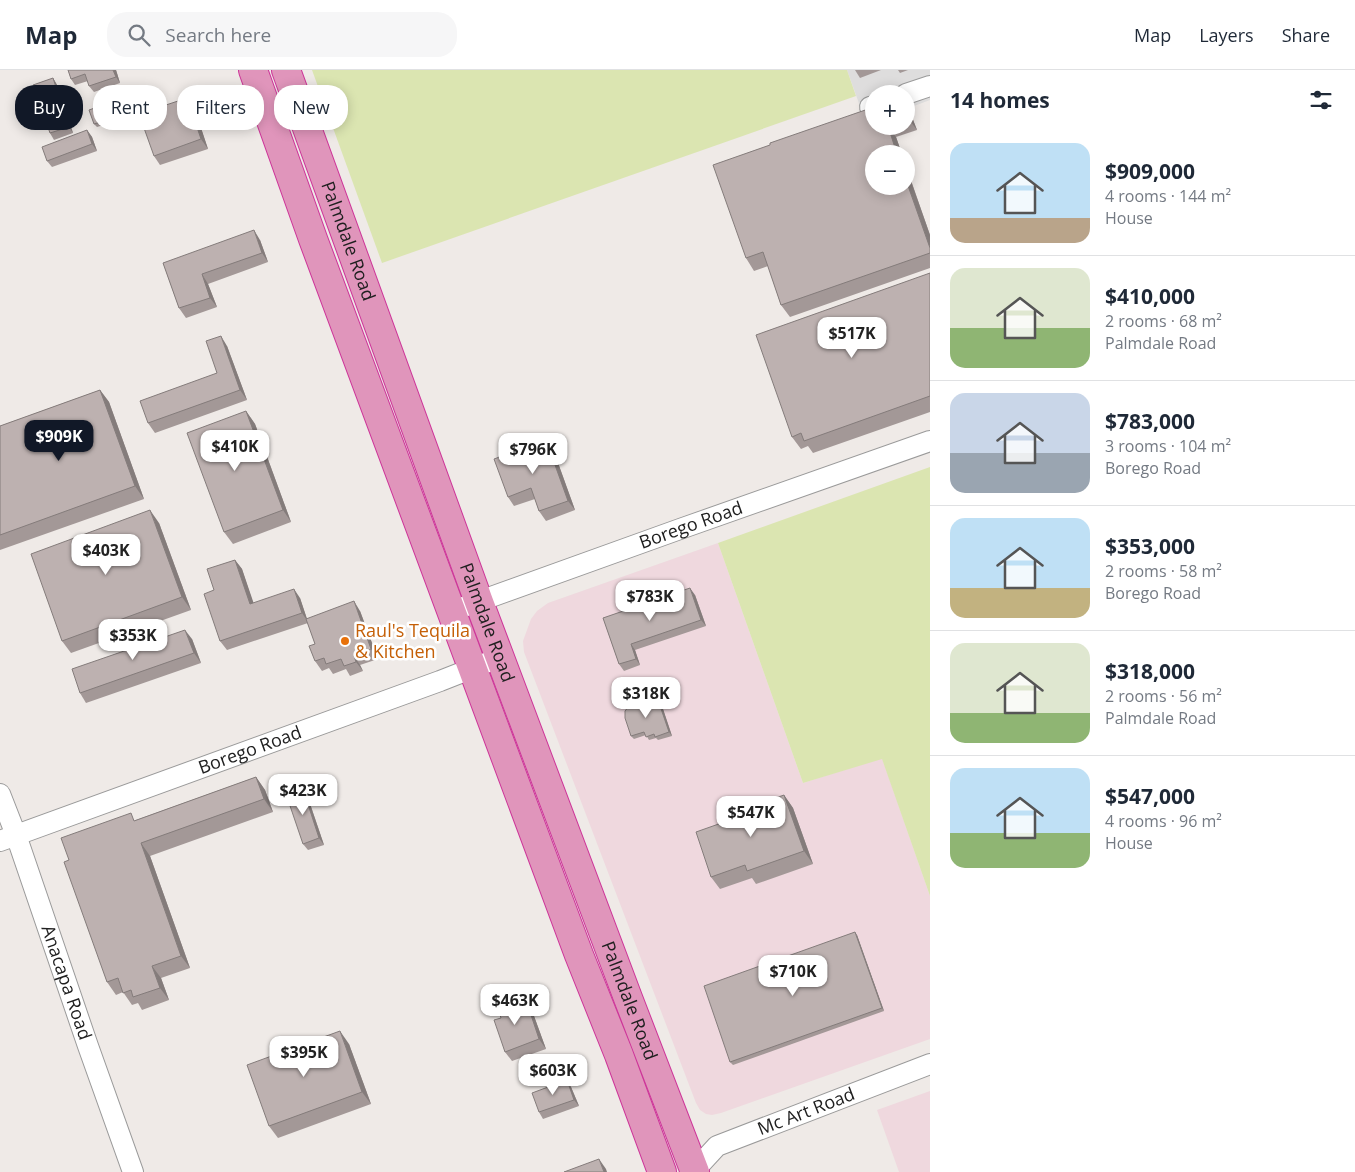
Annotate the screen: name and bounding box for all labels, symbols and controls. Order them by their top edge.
search box [107,12,457,57]
text: Map [25,18,77,51]
icon: search [125,21,153,49]
text: Search here [165,22,271,48]
text: Map [1134,23,1171,47]
text: Layers [1199,23,1254,47]
text: Share [1282,23,1330,47]
chip: Buy [15,85,83,130]
chip: Rent [93,85,167,130]
chip: Filters [177,85,264,130]
chip: New [274,85,348,130]
map controls [865,85,915,195]
button: + [865,85,915,135]
text: 14 homes [950,86,1050,114]
icon: filters [1307,86,1335,114]
button: − [865,145,915,195]
text: $909,000 [1105,157,1195,185]
icon: home [990,163,1050,223]
street label: Palmdale Road [316,178,382,304]
text: 4 rooms · 144 m² [1105,185,1231,207]
text: House [1105,207,1153,229]
text: $410,000 [1105,282,1195,310]
icon: home [990,288,1050,348]
text: 2 rooms · 68 m² [1105,310,1222,332]
pin: $517K [817,316,887,359]
text: $517K [828,322,876,344]
text: Palmdale Road [1105,332,1216,354]
text: $783,000 [1105,407,1195,435]
icon: home [990,413,1050,473]
pin: $909K [24,420,94,462]
text: $909K [35,425,83,447]
pin: $410K [200,430,270,472]
pin: $796K [498,432,568,475]
text: $410K [211,435,259,457]
text: 3 rooms · 104 m² [1105,435,1231,457]
text: $796K [509,438,557,460]
text: Borego Road [1105,457,1201,479]
street label: Borego Road [636,495,746,554]
text: $353,000 [1105,532,1195,560]
pin: $403K [71,534,141,576]
icon: home [990,538,1050,598]
text: $403K [82,539,130,561]
street label: Palmdale Road [455,559,521,685]
text: 2 rooms · 58 m² [1105,560,1222,582]
pin: $783K [615,580,685,622]
text: Borego Road [1105,582,1201,604]
text: $783K [626,585,674,607]
pin: $353K [98,618,168,661]
place label: Raul's Tequila & Kitchen [355,618,470,663]
text: $353K [109,624,157,646]
marker: Raul's Tequila & Kitchen [339,635,351,647]
text: $318,000 [1105,657,1195,685]
icon: home [990,663,1050,723]
pin: $318K [611,676,681,719]
text: $318K [622,682,670,704]
text: 2 rooms · 56 m² [1105,685,1222,707]
text: Palmdale Road [1105,707,1216,729]
street label: Borego Road [195,719,305,779]
pin: $423K [268,774,338,816]
text: $423K [279,779,327,801]
text: $547,000 [1105,782,1195,810]
icon: home [990,788,1050,848]
pin: $547K [716,796,786,838]
text: $547K [727,801,775,823]
text: 4 rooms · 96 m² [1105,810,1222,832]
text: House [1105,832,1153,854]
street label: Anacapa Road [37,922,98,1043]
street label: Palmdale Road [597,938,664,1063]
pin: $710K [758,954,828,997]
text: $710K [769,960,817,982]
pin: $463K [480,984,550,1026]
text: $463K [491,989,539,1011]
pin: $395K [269,1036,339,1078]
text: $395K [280,1041,328,1063]
pin: $603K [518,1054,588,1096]
text: $603K [529,1059,577,1081]
street label: Mc Art Road [754,1081,858,1140]

